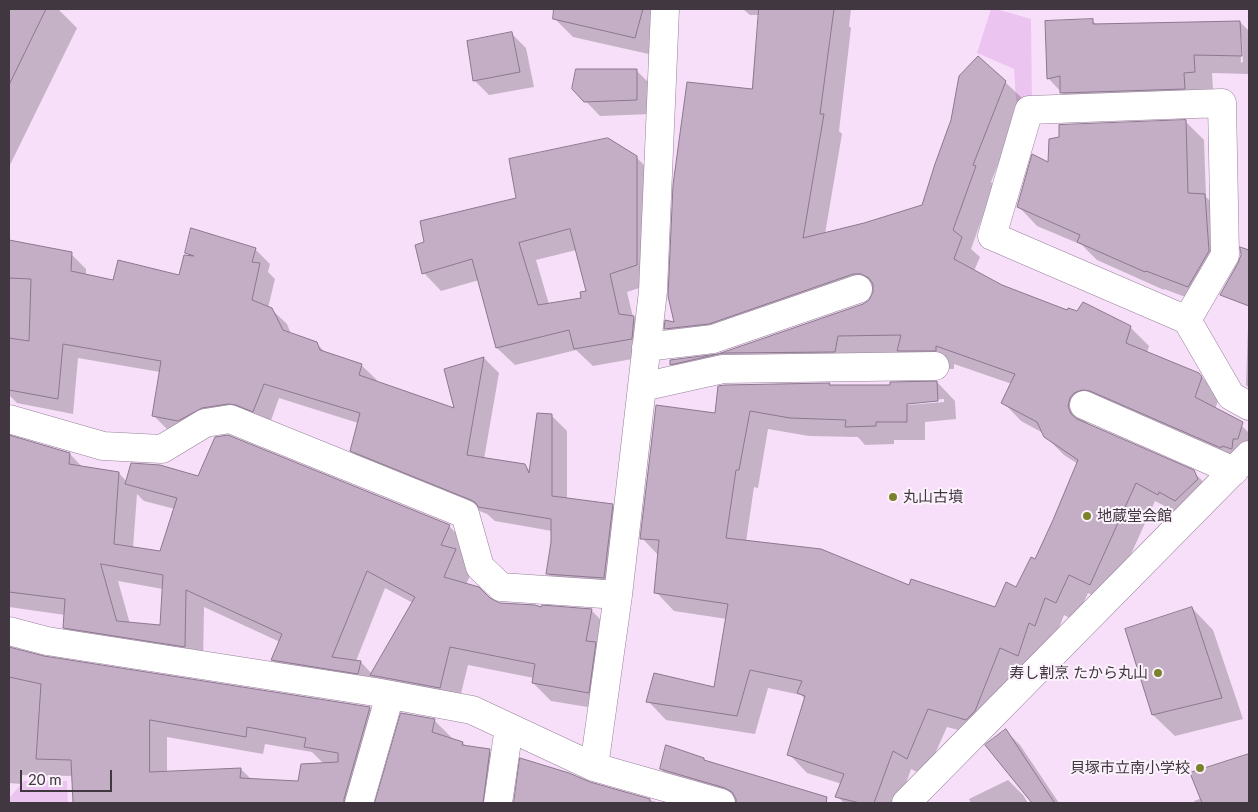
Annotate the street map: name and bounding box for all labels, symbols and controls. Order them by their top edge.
place label: 丸山古墳 [903,488,963,506]
marker: 丸山古墳 [887,491,899,503]
place label: 地蔵堂会館 [1097,507,1172,525]
marker: 地蔵堂会館 [1081,510,1093,522]
place label: 寿し割烹 たから丸山 [1009,664,1148,682]
marker: 寿し割烹 たから丸山 [1152,667,1164,679]
place label: 貝塚市立南小学校 [1070,759,1190,777]
scale bar [22,760,115,792]
marker: 貝塚市立南小学校 [1194,762,1206,774]
text: 20 m [28,770,62,788]

